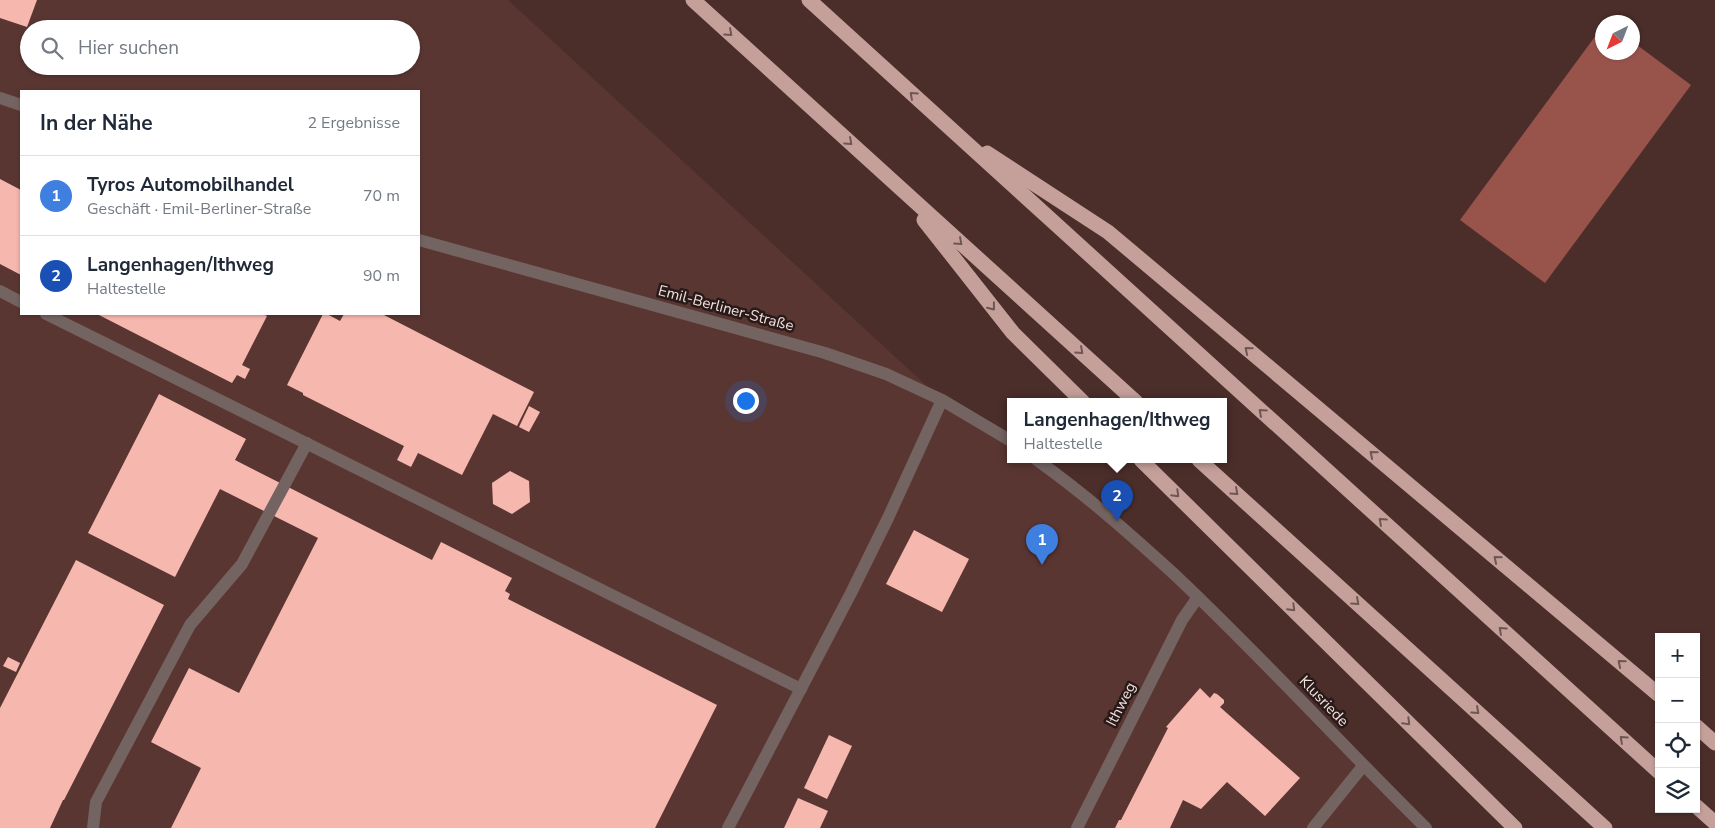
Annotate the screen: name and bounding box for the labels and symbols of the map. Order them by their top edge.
north arrow [1595,15,1640,60]
one-way arrow [723,27,732,36]
one-way arrow [909,92,918,101]
one-way arrow [843,136,852,145]
one-way arrow [954,236,963,245]
street label: Emil-Berliner-Straße [656,280,796,336]
one-way arrow [987,301,996,310]
one-way arrow [1074,345,1083,354]
one-way arrow [1245,346,1254,355]
your location [733,388,759,414]
one-way arrow [1258,409,1267,418]
one-way arrow [1369,451,1378,460]
pin: 2 [1101,480,1133,521]
one-way arrow [1230,487,1239,496]
one-way arrow [1170,488,1179,497]
one-way arrow [1378,518,1387,527]
pin: 1 [1026,524,1058,565]
one-way arrow [1494,556,1503,564]
one-way arrow [1350,596,1359,605]
one-way arrow [1286,602,1295,611]
one-way arrow [1499,627,1508,636]
one-way arrow [1618,660,1627,669]
street label: Klusriede [1295,671,1353,731]
street label: Ithweg [1101,679,1141,729]
one-way arrow [1471,705,1480,714]
one-way arrow [1401,717,1410,726]
one-way arrow [1619,736,1628,745]

